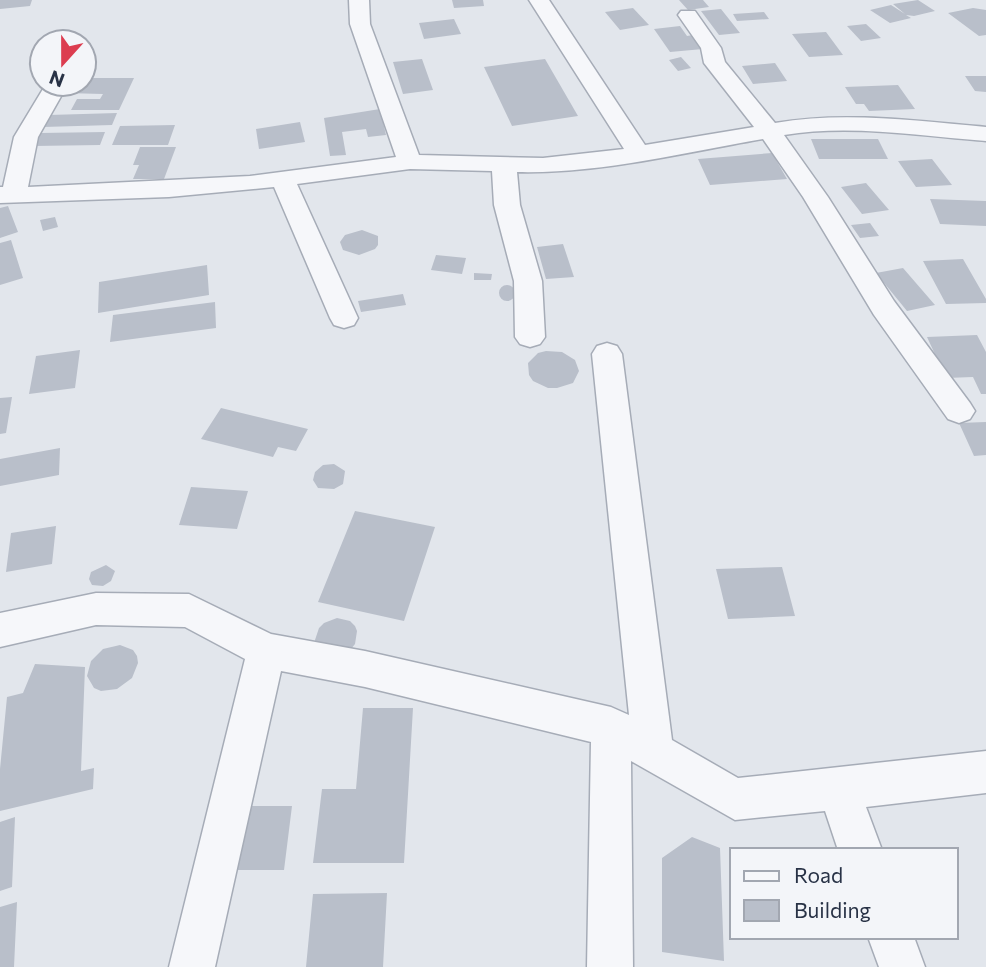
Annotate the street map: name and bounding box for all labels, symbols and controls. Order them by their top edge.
north arrow [28,28,98,98]
text: N [46,66,68,93]
legend [730,848,958,939]
text: Road [794,862,843,887]
text: Building [794,897,871,922]

